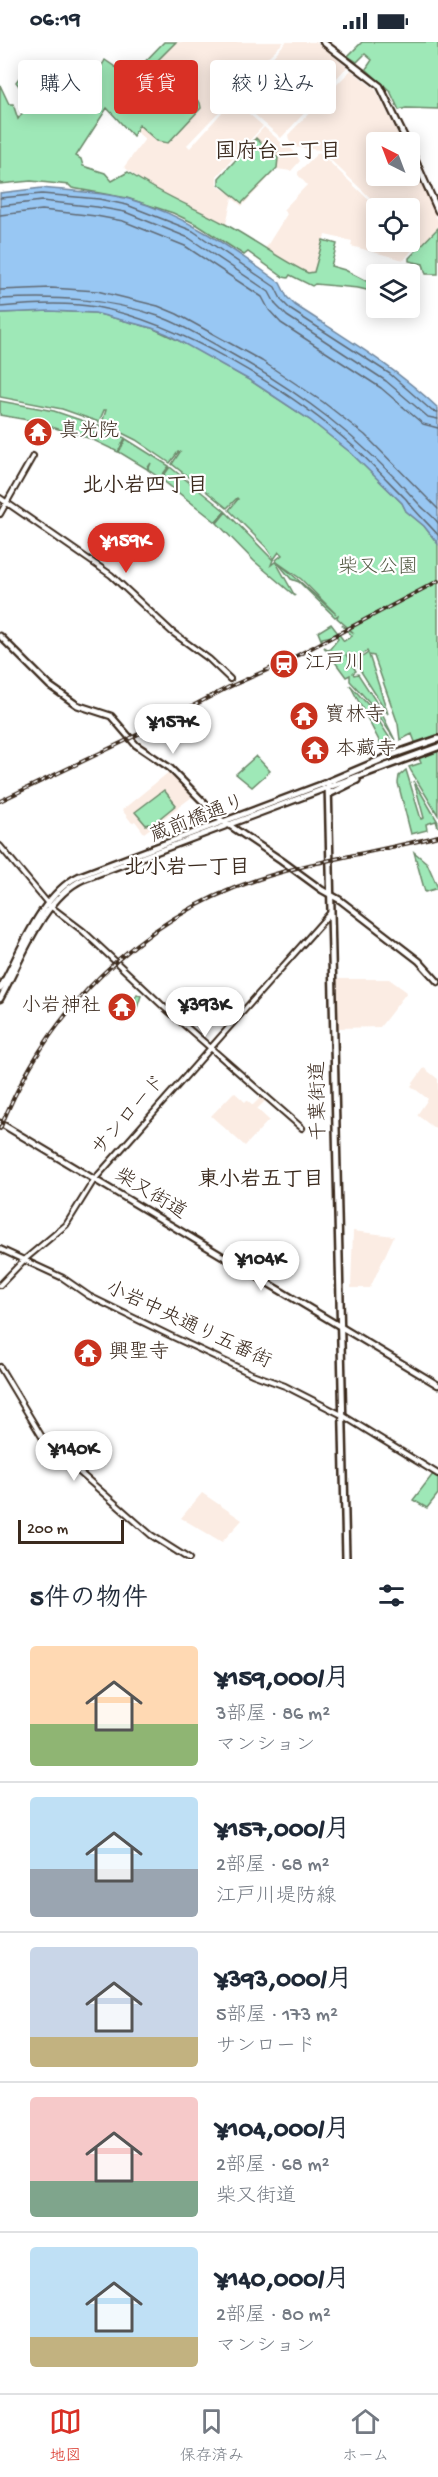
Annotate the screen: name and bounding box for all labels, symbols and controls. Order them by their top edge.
text: 06:19 [30,8,80,34]
chip: 購入 [18,60,102,114]
chip: 賃貸 [114,60,198,114]
chip: 絞り込み [210,60,336,114]
north arrow [366,132,420,186]
map controls [366,132,420,318]
district label: 国府台二丁目 [215,139,341,166]
button: locate [366,198,420,252]
button: layers [366,264,420,318]
temple icon: 真光院 [22,416,54,448]
place label: 真光院 [59,419,119,444]
district label: 北小岩四丁目 [82,474,208,500]
pin: ¥159K [84,523,168,574]
text: ¥159K [102,531,150,554]
park label: 柴又公園 [338,556,418,580]
station icon: 江戸川 [268,648,300,680]
place label: 江戸川 [305,652,365,676]
temple icon: 寶林寺 [288,700,320,732]
place label: 寶林寺 [325,703,385,728]
pin: ¥157K [131,704,215,755]
text: ¥157K [148,712,198,735]
temple icon: 本藏寺 [299,734,331,766]
place label: 本藏寺 [336,737,396,762]
street label: 蔵前橋通り [146,789,249,849]
district label: 北小岩一丁目 [124,856,250,882]
pin: ¥393K [163,987,247,1038]
temple icon: 小岩神社 [106,991,138,1023]
place label: 小岩神社 [21,994,101,1019]
text: ¥393K [179,995,231,1018]
street label: 千葉街道 [306,1061,332,1141]
street label: サンロード [89,1071,171,1161]
street label: 柴又街道 [110,1164,191,1225]
district label: 東小岩五丁目 [198,1167,324,1194]
pin: ¥104K [219,1241,303,1292]
text: ¥104K [236,1249,286,1272]
street label: 小岩中央通り五番街 [102,1276,275,1374]
temple icon: 興聖寺 [72,1337,104,1369]
place label: 興聖寺 [109,1340,169,1365]
pin: ¥140K [32,1431,116,1482]
text: ¥140K [49,1439,99,1462]
scale bar [18,1517,124,1544]
text: 200 m [27,1521,68,1540]
icon: filters [375,1579,408,1612]
text: 5件の物件 [30,1585,148,1616]
text: ¥159,000/月 [216,1665,350,1696]
icon: home [78,1670,150,1742]
text: 3部屋 · 86 m² [216,1704,330,1727]
text: マンション [216,1735,315,1758]
text: ¥157,000/月 [216,1816,350,1847]
icon: home [78,1821,150,1893]
text: 2部屋 · 68 m² [216,1855,330,1878]
text: 江戸川堤防線 [216,1886,336,1909]
text: ¥393,000/月 [216,1966,353,1997]
icon: home [78,1971,150,2043]
text: 5部屋 · 173 m² [216,2005,338,2028]
text: サンロード [216,2036,316,2059]
text: ¥104,000/月 [216,2116,350,2147]
icon: home [78,2121,150,2193]
text: 2部屋 · 68 m² [216,2155,330,2178]
text: 柴又街道 [216,2186,296,2209]
text: ¥140,000/月 [216,2266,350,2297]
icon: home [78,2271,150,2343]
text: 2部屋 · 80 m² [216,2305,331,2328]
text: マンション [216,2336,315,2359]
tab: 地図 [49,2405,82,2467]
tab: 保存済み [180,2405,244,2467]
tab: ホーム [342,2405,389,2467]

